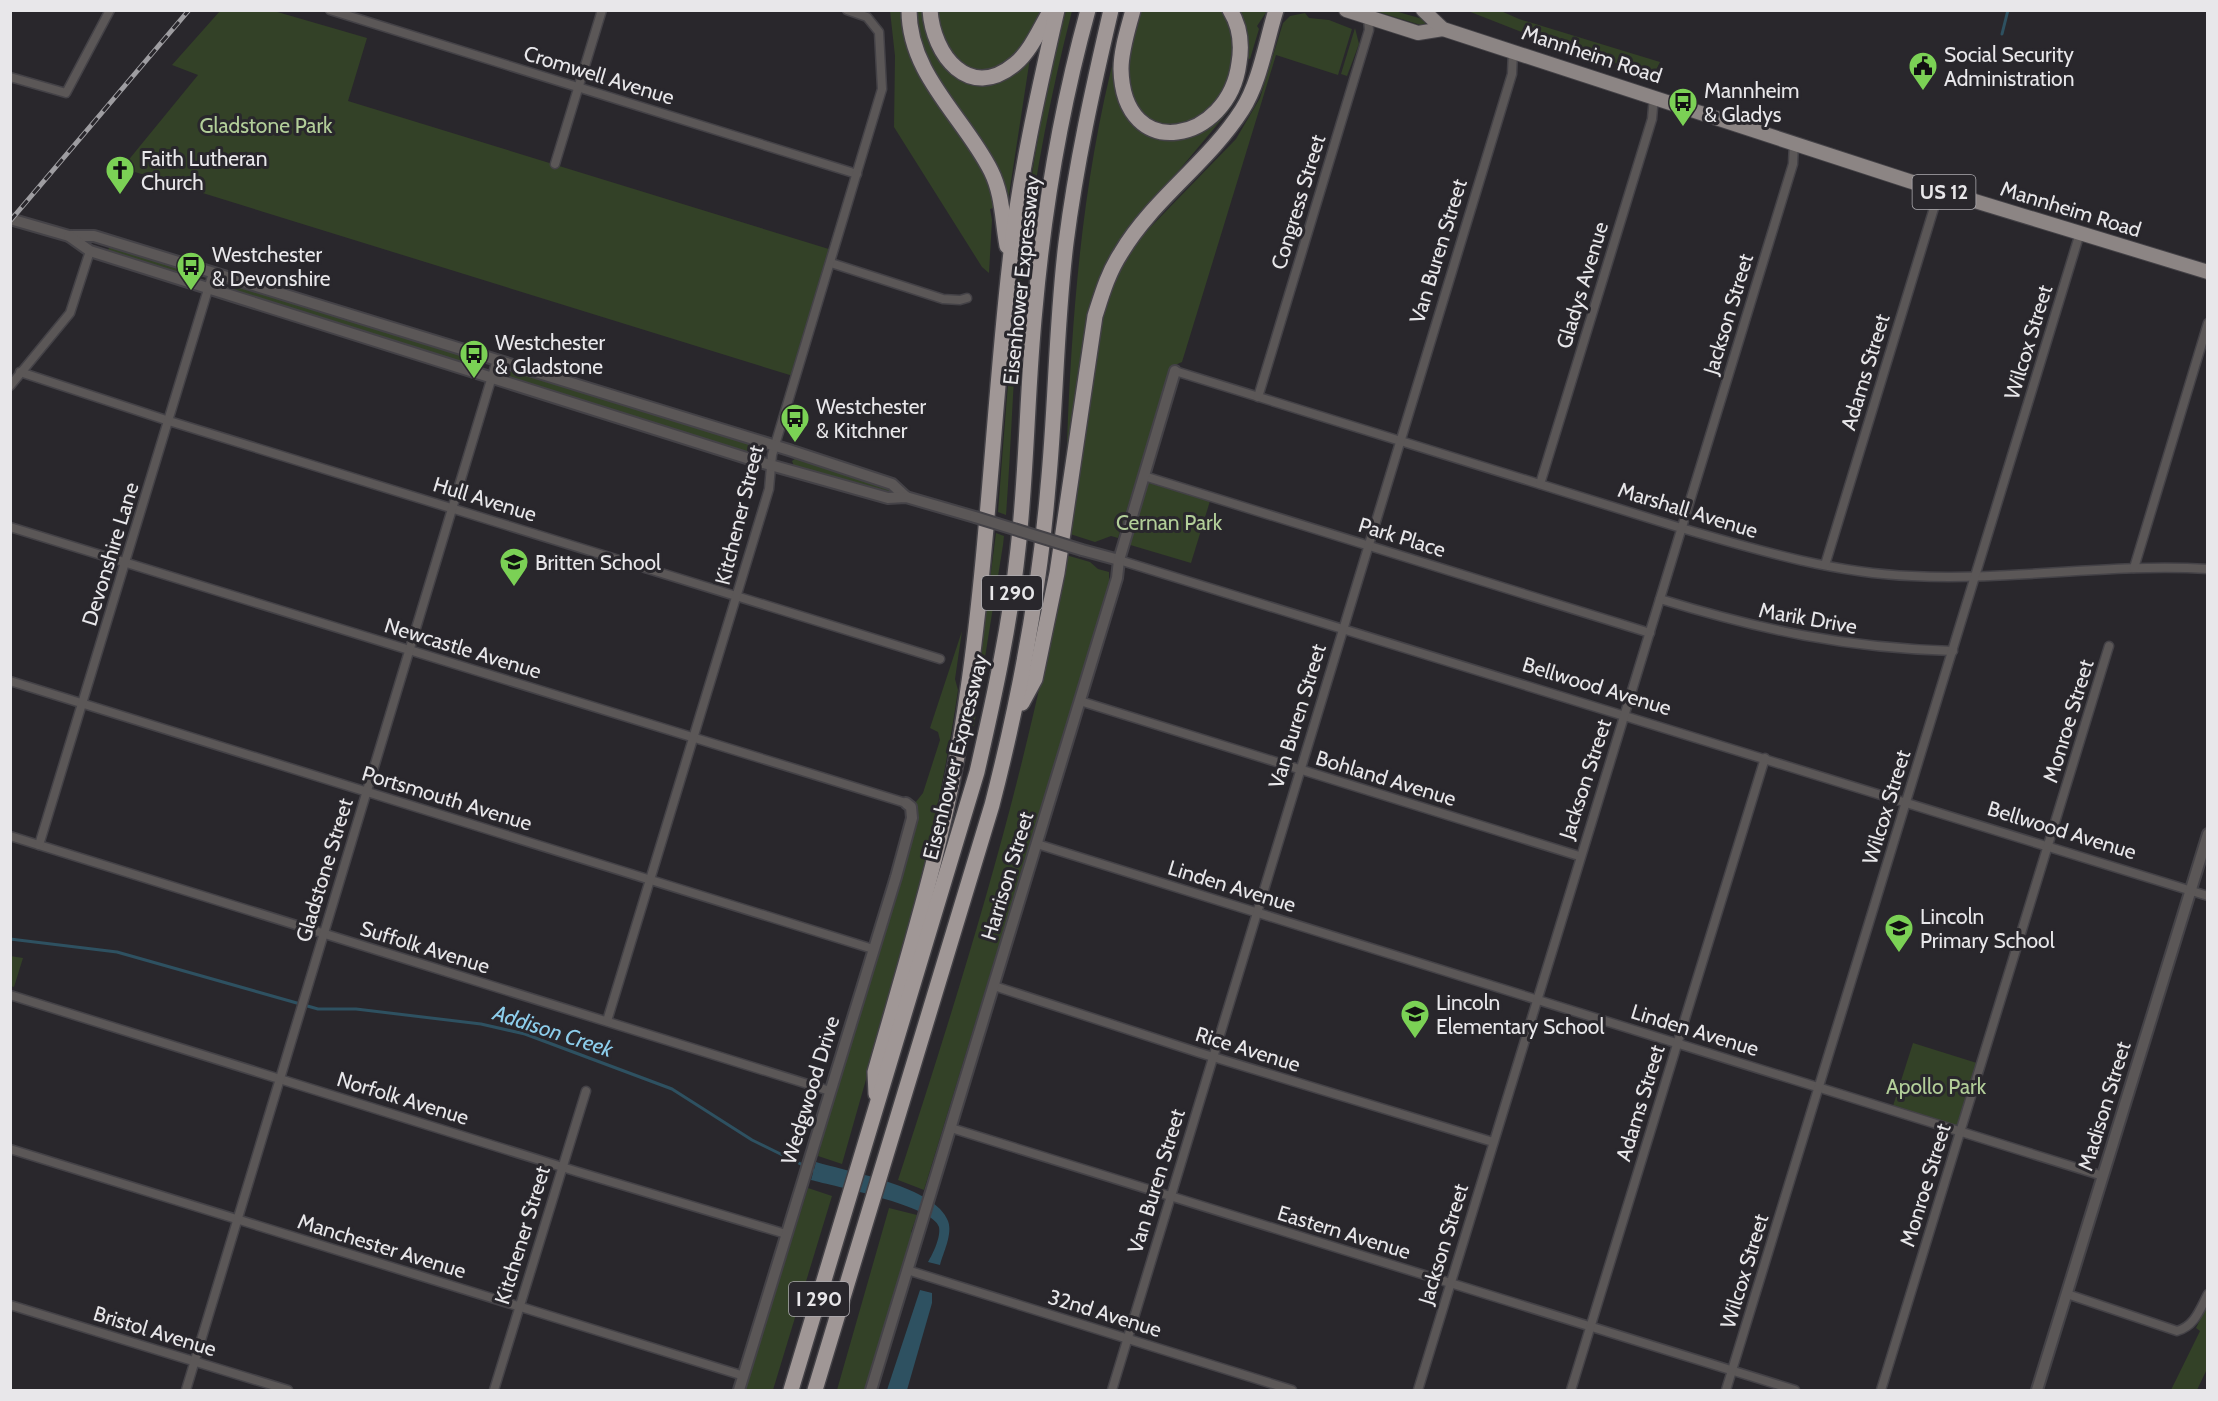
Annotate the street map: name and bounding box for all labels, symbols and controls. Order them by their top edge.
street label: Mannheim Road [1519,20,1665,88]
street label: Cromwell Avenue [521,40,678,110]
place label: Social Security Administration [1944,42,2074,91]
public building icon: Social Security Administration [1907,50,1939,92]
place label: Mannheim & Gladys [1704,78,1800,127]
bus stop icon: Mannheim & Gladys [1667,86,1699,128]
park label: Gladstone Park [200,113,333,138]
street label: Congress Street [1266,132,1330,272]
place label: Faith Lutheran Church [141,146,267,195]
church icon: Faith Lutheran Church [104,154,136,196]
street label: Eisenhower Expressway [998,173,1044,386]
road number: US 12 [1912,175,1976,209]
street label: Van Buren Street [1404,176,1472,326]
street label: Mannheim Road [1998,176,2144,242]
street label: Gladys Avenue [1551,218,1613,351]
place label: Westchester & Devonshire [212,242,331,291]
bus stop icon: Westchester & Devonshire [175,250,207,292]
street label: Jackson Street [1698,251,1758,378]
street label: Wilcox Street [1999,282,2057,402]
street label: Adams Street [1835,311,1895,433]
place label: Westchester & Gladstone [495,330,606,379]
bus stop icon: Westchester & Gladstone [458,338,490,380]
place label: Westchester & Kitchner [816,394,927,443]
bus stop icon: Westchester & Kitchner [779,402,811,444]
street label: Kitchener Street [710,442,768,588]
street label: Hull Avenue [430,471,540,527]
street label: Marshall Avenue [1615,477,1761,543]
street label: Devonshire Lane [76,479,144,629]
park label: Cernan Park [1116,510,1223,535]
street label: Park Place [1355,512,1449,562]
school or university icon: Britten School [498,546,530,588]
place label: Britten School [535,550,661,575]
road number: I 290 [982,576,1042,610]
street label: Marik Drive [1757,597,1859,639]
street label: Newcastle Avenue [382,612,545,684]
street label: Van Buren Street [1263,641,1331,791]
street label: Eisenhower Expressway [917,651,993,862]
street label: Bellwood Avenue [1520,651,1675,721]
street label: Monroe Street [2037,656,2099,786]
street label: Jackson Street [1554,716,1616,843]
street label: Bohland Avenue [1313,745,1459,811]
street label: Wilcox Street [1857,747,1915,867]
street label: Portsmouth Avenue [359,760,535,836]
street label: Gladstone Street [290,795,358,945]
street label: Bellwood Avenue [1985,795,2140,865]
street label: Harrison Street [976,809,1038,943]
street label: Linden Avenue [1165,855,1299,917]
place label: Lincoln Primary School [1920,904,2055,953]
school or university icon: Lincoln Primary School [1883,912,1915,954]
street label: Suffolk Avenue [357,915,493,979]
place label: Lincoln Elementary School [1436,990,1604,1039]
school or university icon: Lincoln Elementary School [1399,998,1431,1040]
water label: Addison Creek [489,999,617,1063]
street label: Linden Avenue [1628,999,1762,1061]
street label: Wedgwood Drive [776,1013,844,1167]
street label: Rice Avenue [1192,1021,1304,1077]
street label: Madison Street [2072,1038,2136,1174]
street label: Adams Street [1610,1042,1670,1164]
street label: Norfolk Avenue [334,1066,472,1130]
park label: Apollo Park [1886,1074,1987,1099]
street label: Van Buren Street [1122,1106,1190,1256]
street label: Monroe Street [1894,1120,1956,1250]
street label: Kitchener Street [489,1163,555,1307]
street label: Jackson Street [1413,1181,1473,1308]
street label: Eastern Avenue [1274,1200,1414,1264]
street label: Manchester Avenue [295,1208,469,1284]
street label: Wilcox Street [1715,1211,1773,1331]
road number: I 290 [789,1282,849,1316]
street label: 32nd Avenue [1045,1284,1165,1342]
street label: Bristol Avenue [91,1300,220,1362]

